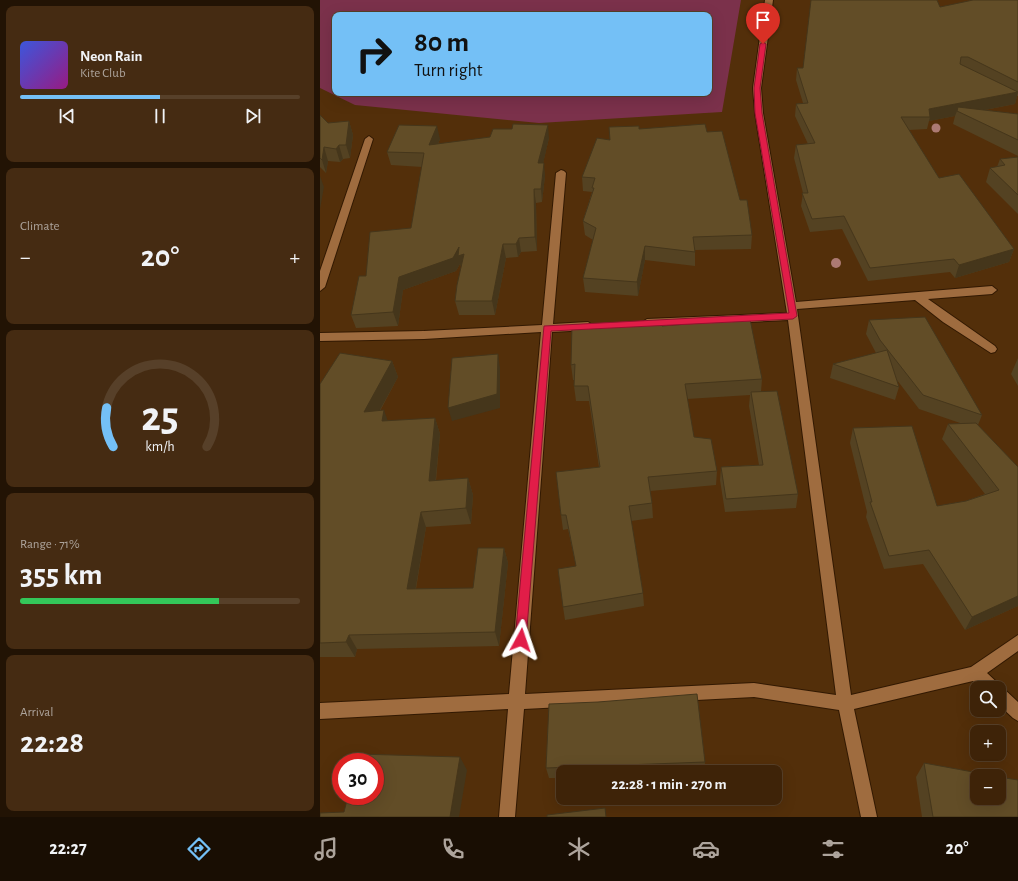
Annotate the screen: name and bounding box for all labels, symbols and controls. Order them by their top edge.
pin [746,3,780,44]
icon: arrive [752,9,774,31]
icon: right [348,28,400,80]
text: 80 m [414,29,469,57]
text: Neon Rain [80,49,142,64]
text: Turn right [414,62,483,80]
text: Kite Club [80,67,126,80]
icon: previous [56,105,78,127]
icon: pause [149,105,171,127]
icon: next [242,105,264,127]
text: Climate [20,220,59,233]
text: 20° [141,242,179,272]
text: − [20,246,31,268]
text: + [289,246,300,268]
text: 25 [141,396,179,437]
text: km/h [145,439,175,453]
text: Range · 71% [20,538,80,551]
text: 355 km [20,560,102,590]
position arrow [500,619,542,661]
map controls [970,681,1006,805]
button: search [970,681,1006,717]
text: Arrival [20,706,53,719]
button: + [970,725,1006,761]
text: 22:28 [20,728,84,758]
speed limit sign: 30 [332,753,384,805]
button: − [970,769,1006,805]
text: 22:28 · 1 min · 270 m [611,777,727,792]
icon: directions [185,835,213,863]
icon: music [312,835,340,863]
icon: phone [439,835,467,863]
icon: climate [565,835,593,863]
icon: car [692,835,720,863]
icon: filters [819,835,847,863]
text: 22:27 [49,840,87,858]
text: 20° [946,840,969,858]

